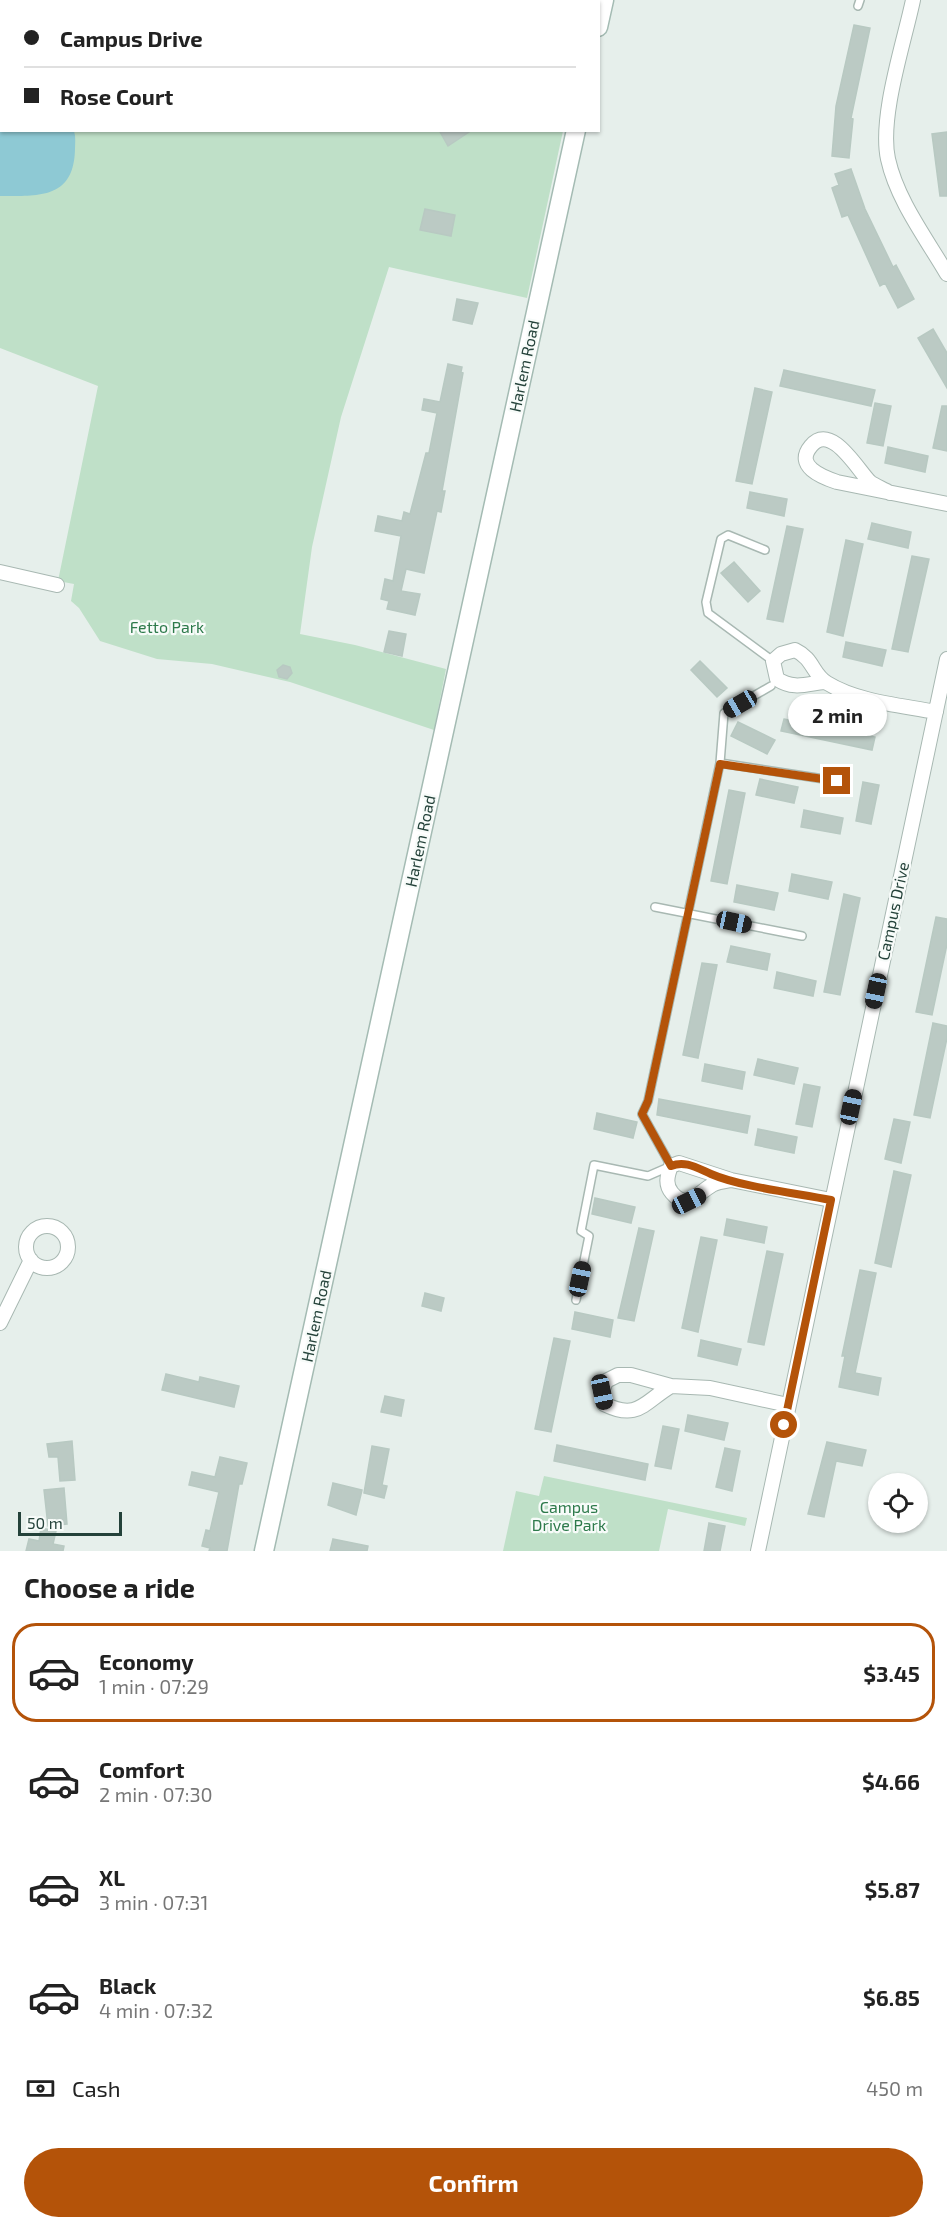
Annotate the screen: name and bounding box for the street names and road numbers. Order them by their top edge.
street label: Harlem Road [504,318,543,414]
street label: Harlem Road [400,793,439,889]
street label: Campus Drive [873,860,912,962]
street label: Harlem Road [296,1268,335,1364]

